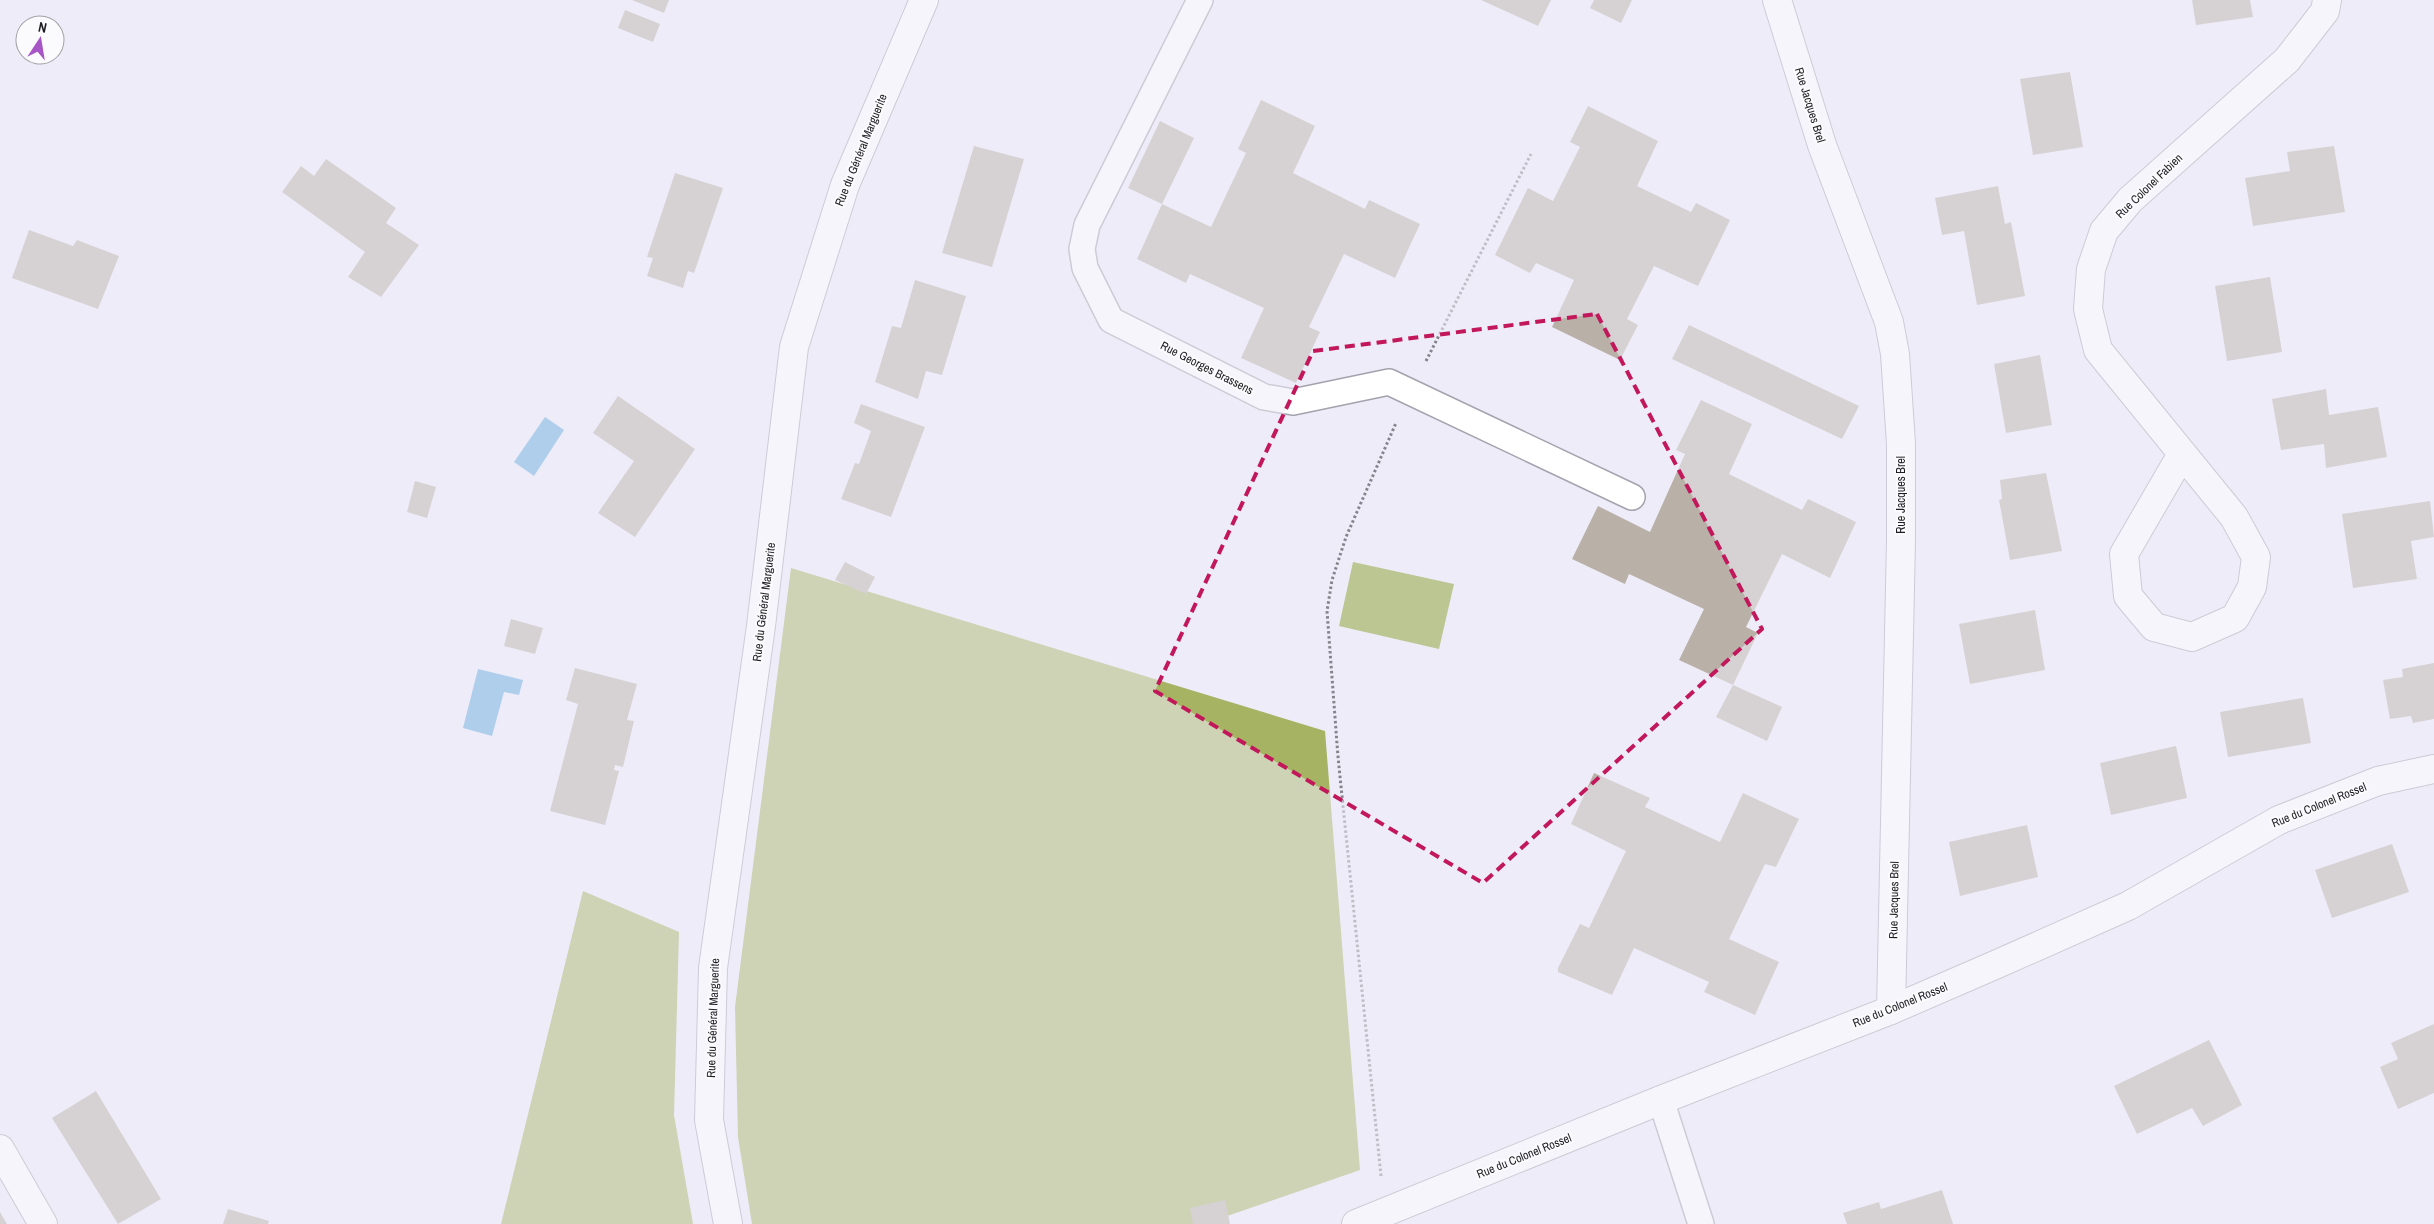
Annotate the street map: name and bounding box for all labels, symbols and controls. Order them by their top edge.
north arrow [15,15,65,65]
text: N [37,18,49,37]
street label: Rue Jacques Brel [1791,66,1829,144]
street label: Rue du Général Marguerite [831,91,891,209]
street label: Rue Colonel Fabien [2112,150,2186,222]
street label: Rue Georges Brassens [1158,338,1256,398]
street label: Rue Jacques Brel [1893,456,1909,534]
street label: Rue du Général Marguerite [749,542,779,662]
street label: Rue du Colonel Rossel [2269,779,2369,831]
street label: Rue Jacques Brel [1885,861,1903,939]
street label: Rue du Général Marguerite [703,958,723,1078]
street label: Rue du Colonel Rossel [1850,979,1950,1031]
street label: Rue du Colonel Rossel [1474,1130,1574,1182]

